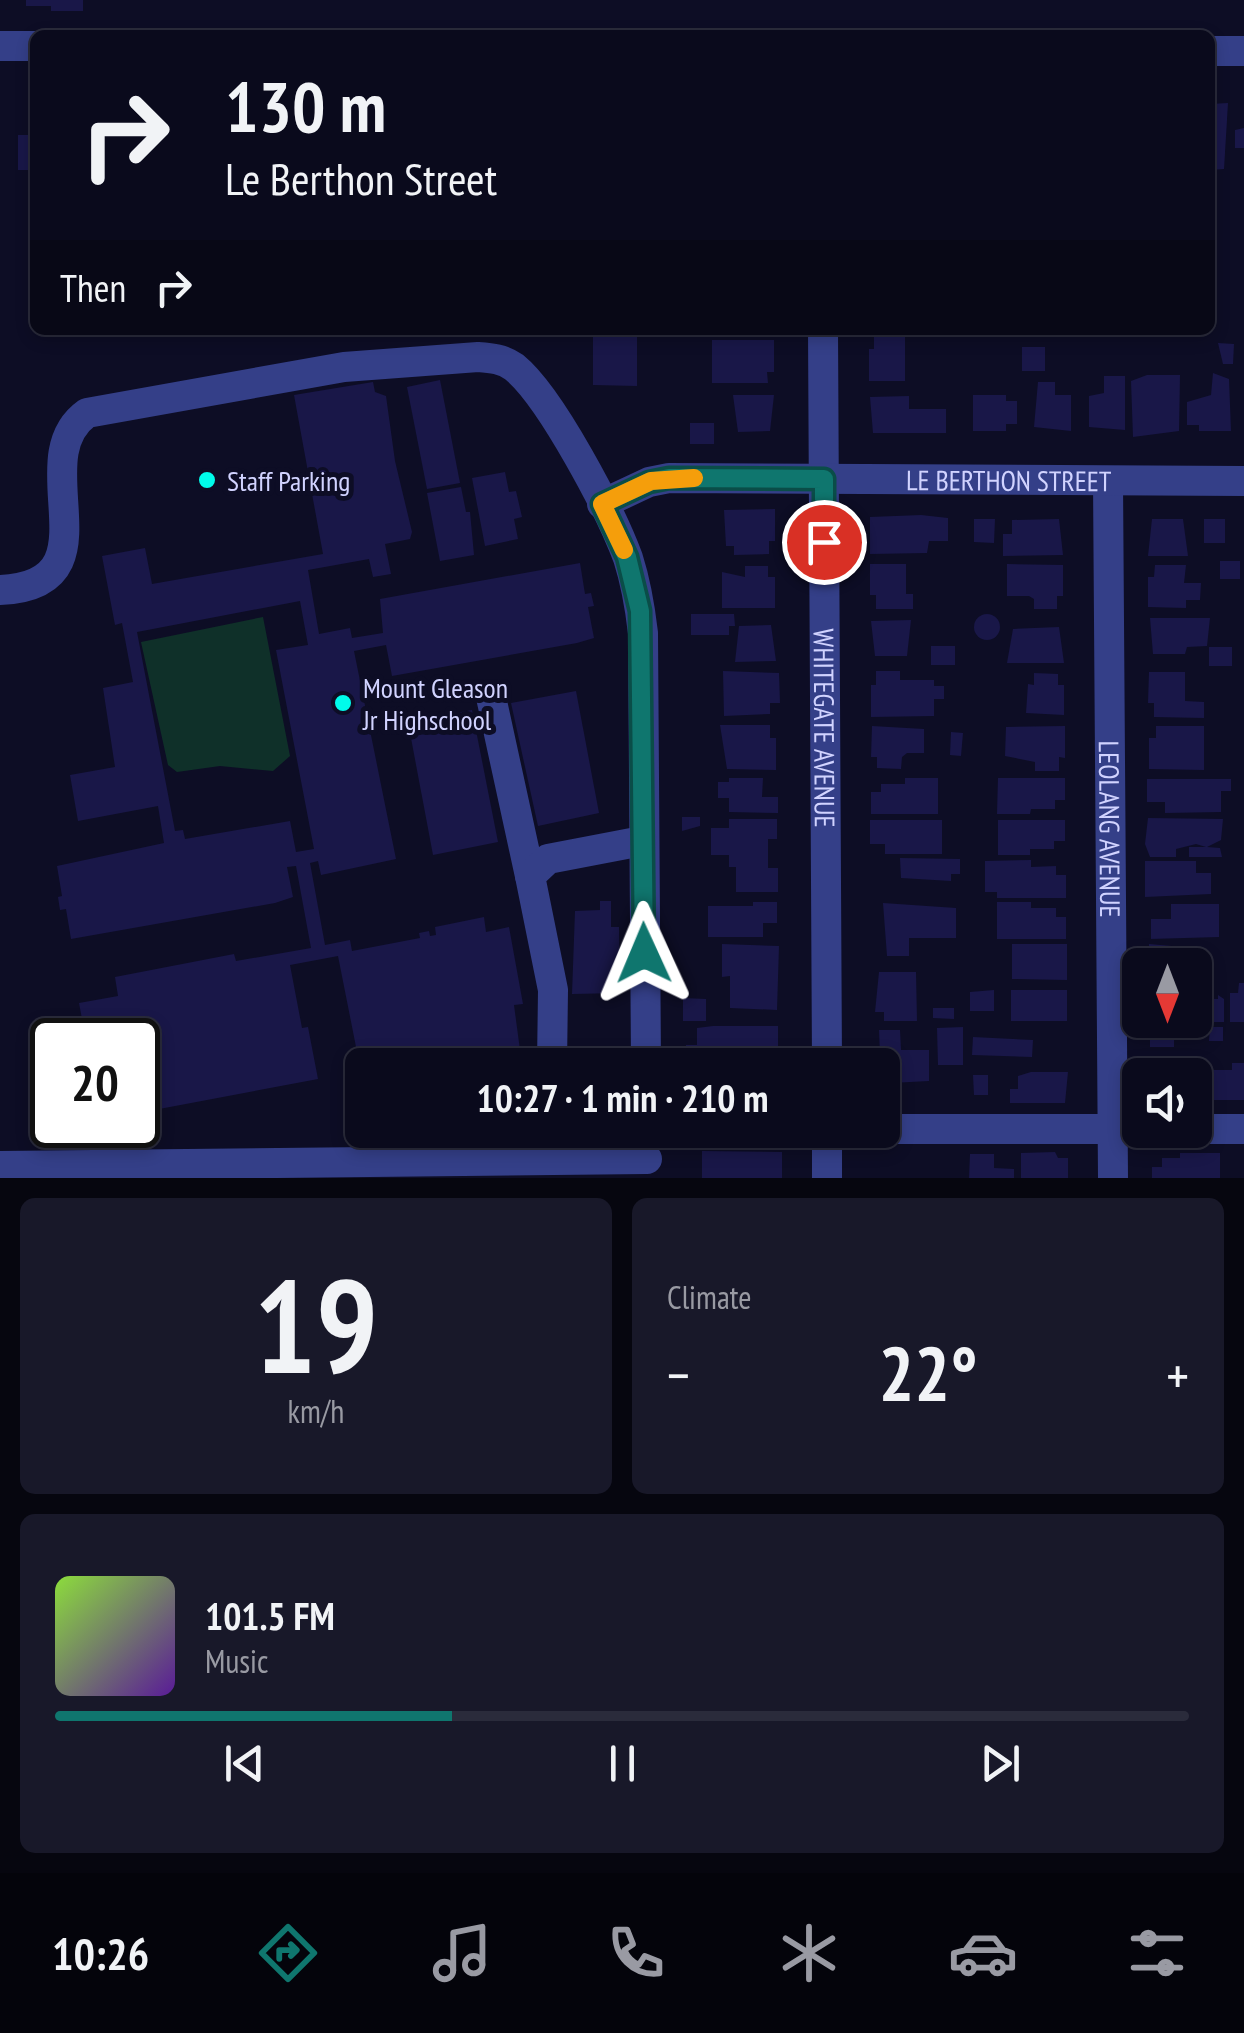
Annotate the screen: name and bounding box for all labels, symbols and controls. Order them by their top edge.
text: 130 m [225,61,386,151]
icon: right [60,70,190,200]
text: Le Berthon Street [225,149,497,207]
icon: right [146,260,201,315]
text: Then [60,263,126,312]
street label: LE BERTHON STREET [906,461,1112,499]
place label: Staff Parking [227,462,350,499]
marker: Staff Parking [196,469,218,491]
pin [782,500,867,585]
icon: arrive [797,515,852,570]
street label: WHITEGATE AVENUE [806,628,844,828]
place label: Mount Gleason Jr Highschool [362,669,508,738]
marker: Mount Gleason Jr Highschool [332,692,354,714]
street label: LEOLANG AVENUE [1091,740,1130,918]
position arrow [592,901,696,1005]
north arrow [1122,948,1212,1038]
map controls [1122,948,1212,1148]
speed limit sign: 20 [30,1018,160,1148]
button: sound [1122,1058,1212,1148]
text: 10:27 · 1 min · 210 m [476,1073,769,1122]
text: 19 [254,1241,378,1409]
text: Climate [667,1276,751,1318]
text: 22° [878,1325,978,1422]
text: − [667,1339,690,1410]
text: + [1166,1339,1189,1410]
text: km/h [288,1390,344,1432]
text: 101.5 FM [205,1591,335,1640]
text: Music [205,1640,268,1682]
icon: previous [217,1736,272,1791]
icon: pause [595,1736,650,1791]
icon: next [973,1736,1028,1791]
icon: directions [253,1918,323,1988]
icon: music [427,1918,497,1988]
icon: phone [601,1918,671,1988]
icon: climate [774,1918,844,1988]
icon: car [948,1918,1018,1988]
icon: filters [1122,1918,1192,1988]
text: 10:26 [52,1924,149,1982]

